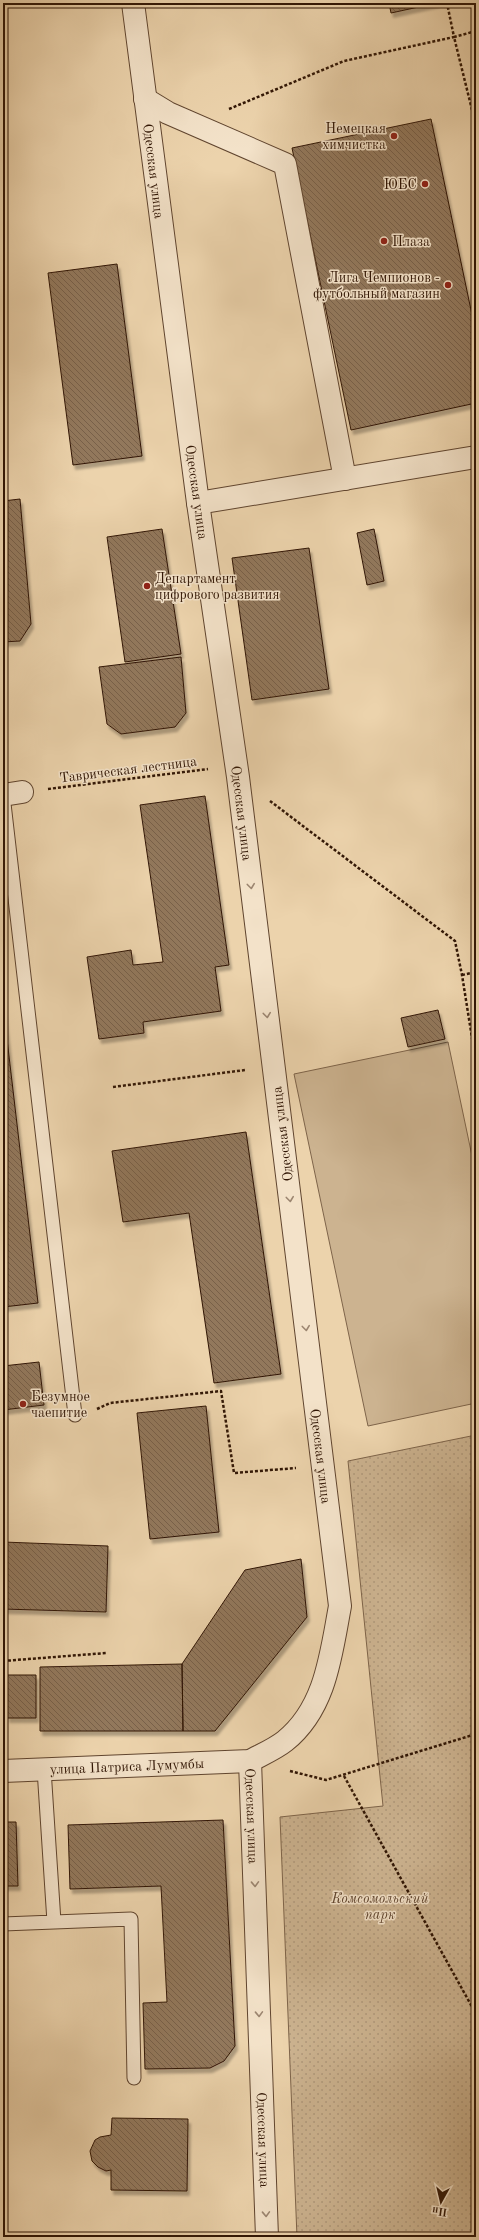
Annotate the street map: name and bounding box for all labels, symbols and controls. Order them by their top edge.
place label: Немецкая химчистка [322,122,386,152]
street label: Одесская улица [140,123,166,219]
marker: Немецкая химчистка [389,131,399,141]
place label: ЮБС [384,178,417,192]
marker: ЮБС [420,179,430,189]
place label: Плаза [392,235,430,249]
marker: Плаза [379,236,389,246]
place label: Лига Чемпионов - футбольный магазин [313,271,440,302]
marker: Лига Чемпионов - футбольный магазин [443,280,453,290]
street label: Одесская улица [182,444,210,540]
place label: Департамент цифрового развития [155,572,280,603]
marker: Департамент цифрового развития [142,581,152,591]
street label: Таврическая лестница [59,755,198,785]
street label: Одесская улица [228,765,254,861]
one-way arrow [247,883,256,889]
one-way arrow [262,1012,271,1018]
street label: Одесская улица [270,1086,296,1182]
one-way arrow [285,1196,294,1202]
one-way arrow [301,1325,310,1331]
place label: Безумное чаепитие [31,1390,90,1420]
marker: Безумное чаепитие [18,1399,28,1409]
street label: Одесская улица [307,1408,333,1504]
street label: улица Патриса Лумумбы [50,1757,204,1777]
street label: Одесская улица [242,1768,260,1864]
one-way arrow [251,1881,259,1887]
park label: Комсомольский парк [330,1892,429,1923]
one-way arrow [255,2011,264,2017]
street label: Одесская улица [254,2092,271,2188]
north arrow [421,2182,461,2222]
text: Пн [432,2204,448,2217]
one-way arrow [262,2211,271,2217]

